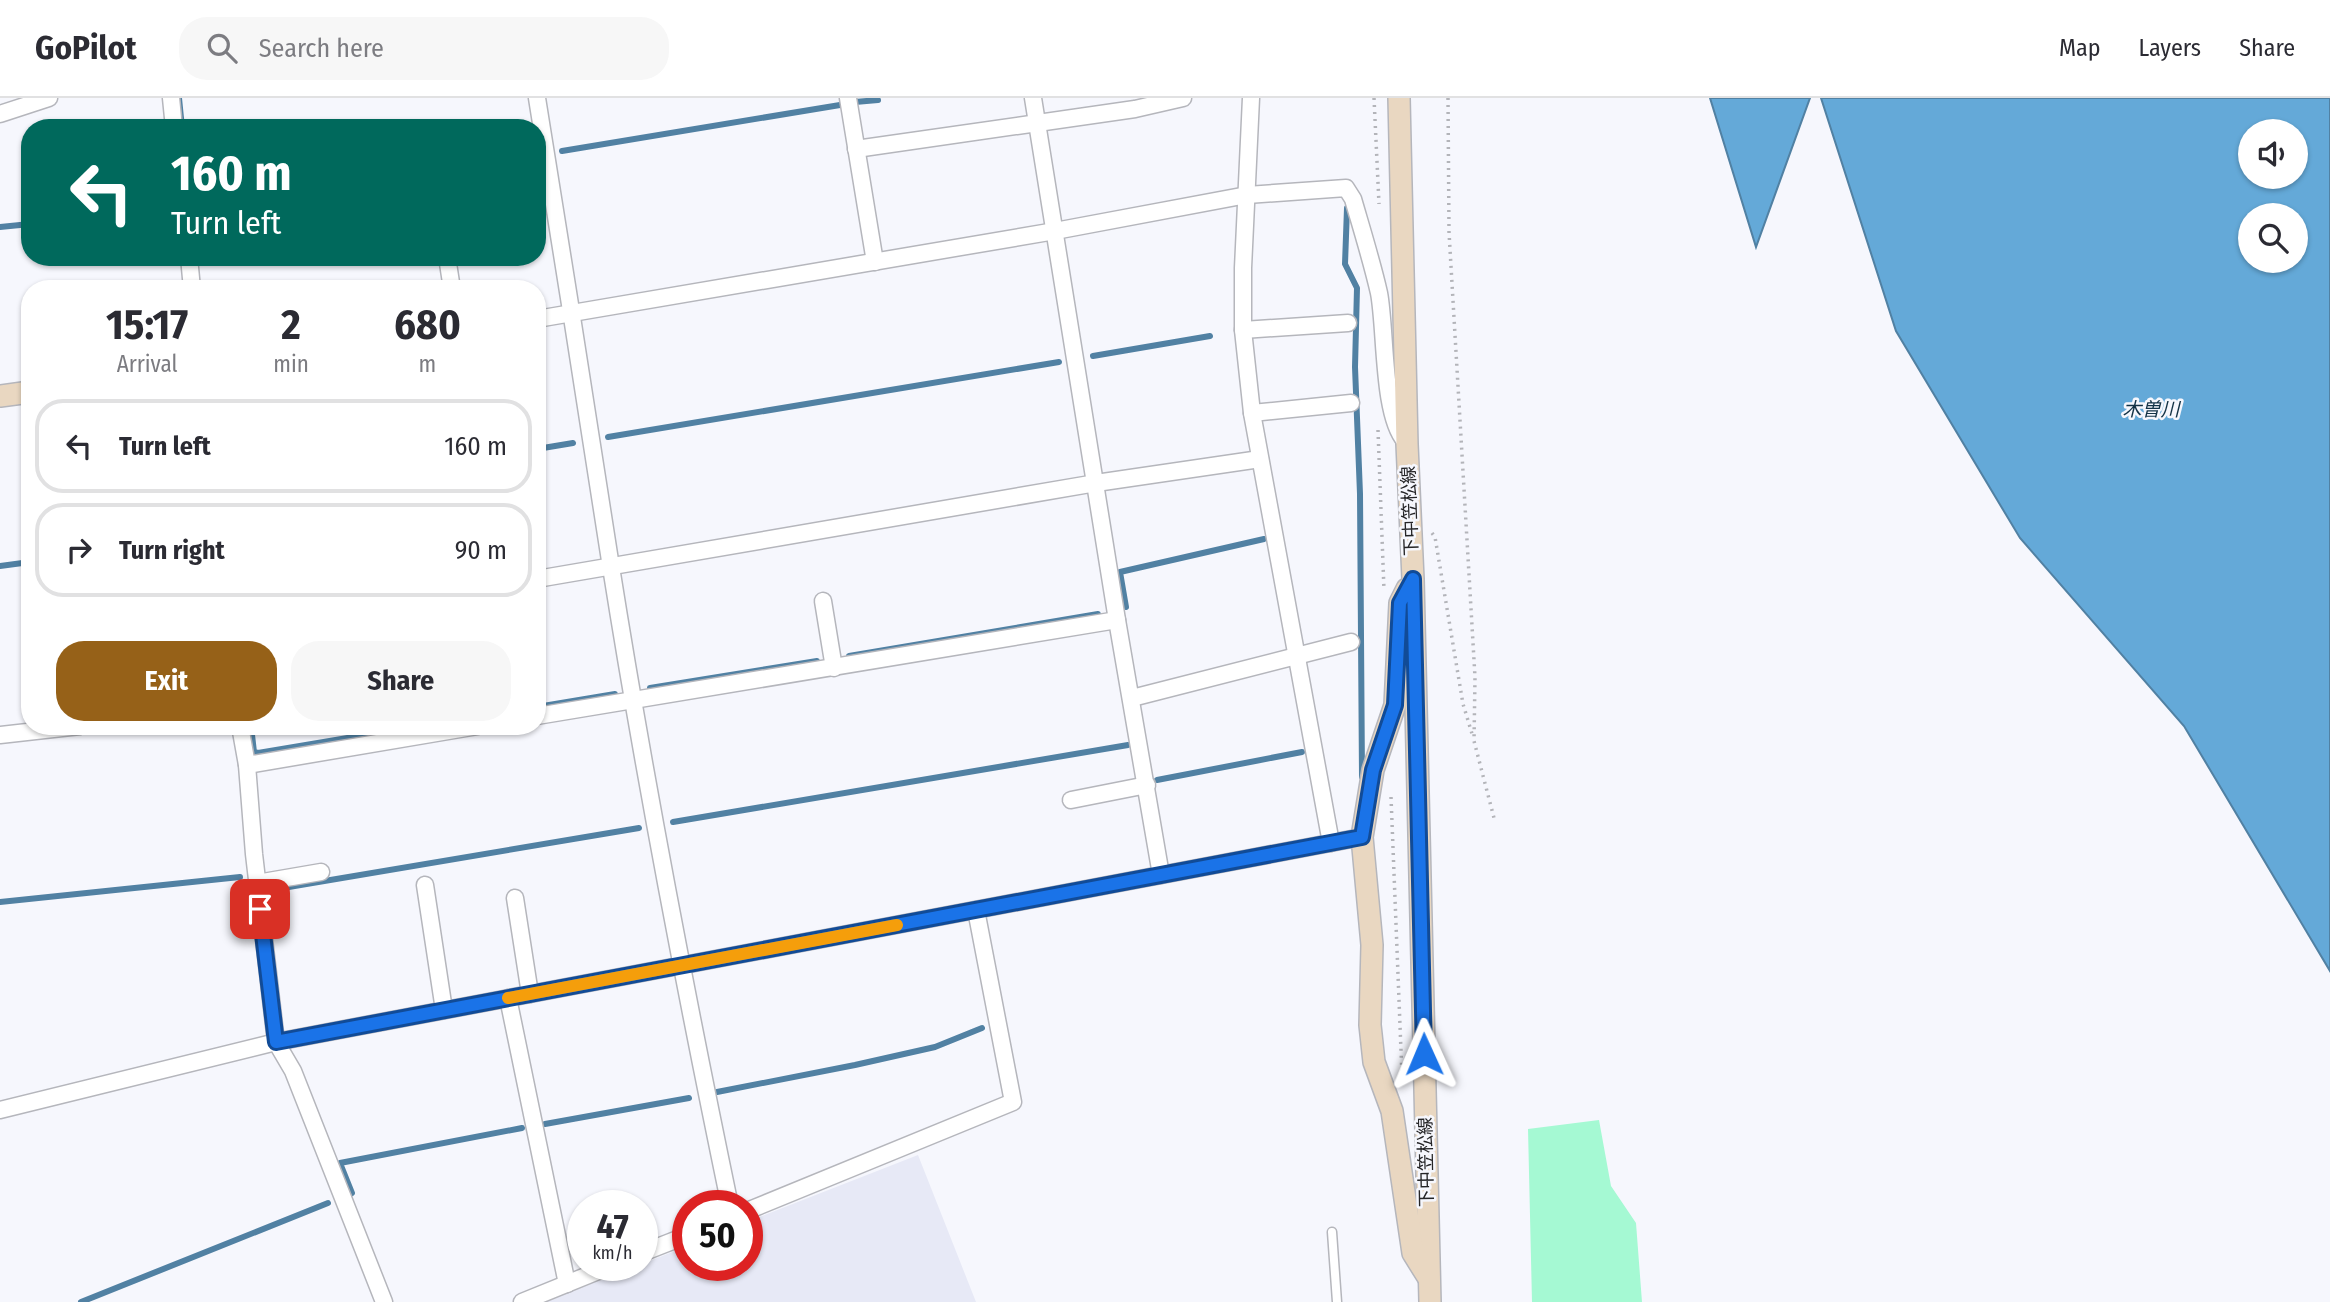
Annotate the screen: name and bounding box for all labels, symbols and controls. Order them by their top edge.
search box [179,17,669,80]
text: GoPilot [35,28,137,68]
icon: search [203,29,241,67]
text: Search here [259,33,384,64]
text: Map [2059,34,2101,62]
text: Layers [2139,34,2201,62]
text: Share [2239,34,2295,62]
map controls [2238,119,2308,273]
button: sound [2238,119,2308,189]
text: 160 m [171,144,292,203]
icon: left [56,147,147,238]
button: search [2238,203,2308,273]
text: Turn left [171,204,281,242]
text: 15:17 [106,300,188,350]
text: 2 [281,300,301,350]
text: 680 [394,300,461,350]
text: Arrival [117,350,178,378]
text: min [273,350,309,378]
text: m [419,350,436,378]
water label: 木曽川 [2122,398,2181,421]
icon: left [60,427,98,465]
text: Turn left [119,431,211,462]
text: 160 m [444,431,507,462]
street label: 下中笠松線 [1397,466,1423,556]
icon: right [60,531,98,569]
text: Turn right [119,535,225,566]
text: 90 m [455,535,507,566]
button: Exit [56,641,277,721]
button: Share [291,641,511,721]
pin [230,879,290,939]
icon: arrive [241,890,279,928]
position arrow [1387,1017,1461,1091]
street label: 下中笠松線 [1414,1117,1438,1207]
speed limit sign: 50 [672,1190,763,1281]
text: 47 [596,1205,629,1247]
text: km/h [592,1242,633,1264]

